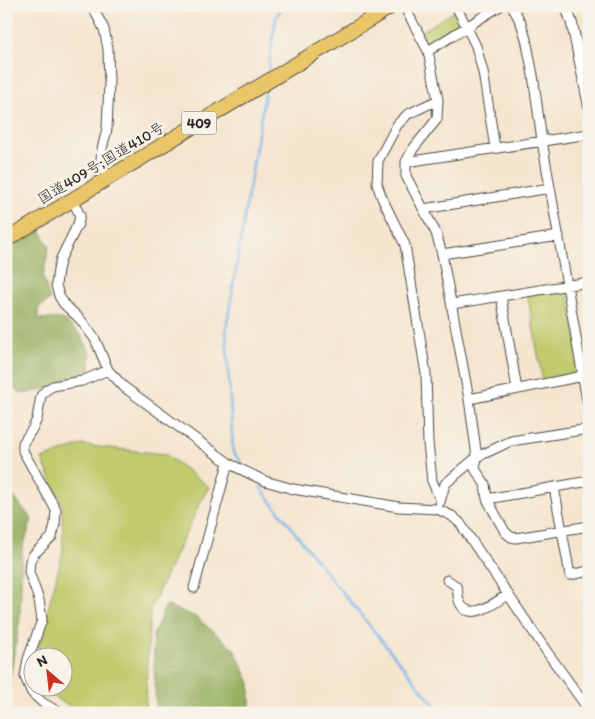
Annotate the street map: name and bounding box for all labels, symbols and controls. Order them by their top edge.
road number: 409 [182,112,216,134]
street label: 国道409号;国道410号 [34,118,168,208]
north arrow [22,646,72,696]
text: N [34,651,50,671]

